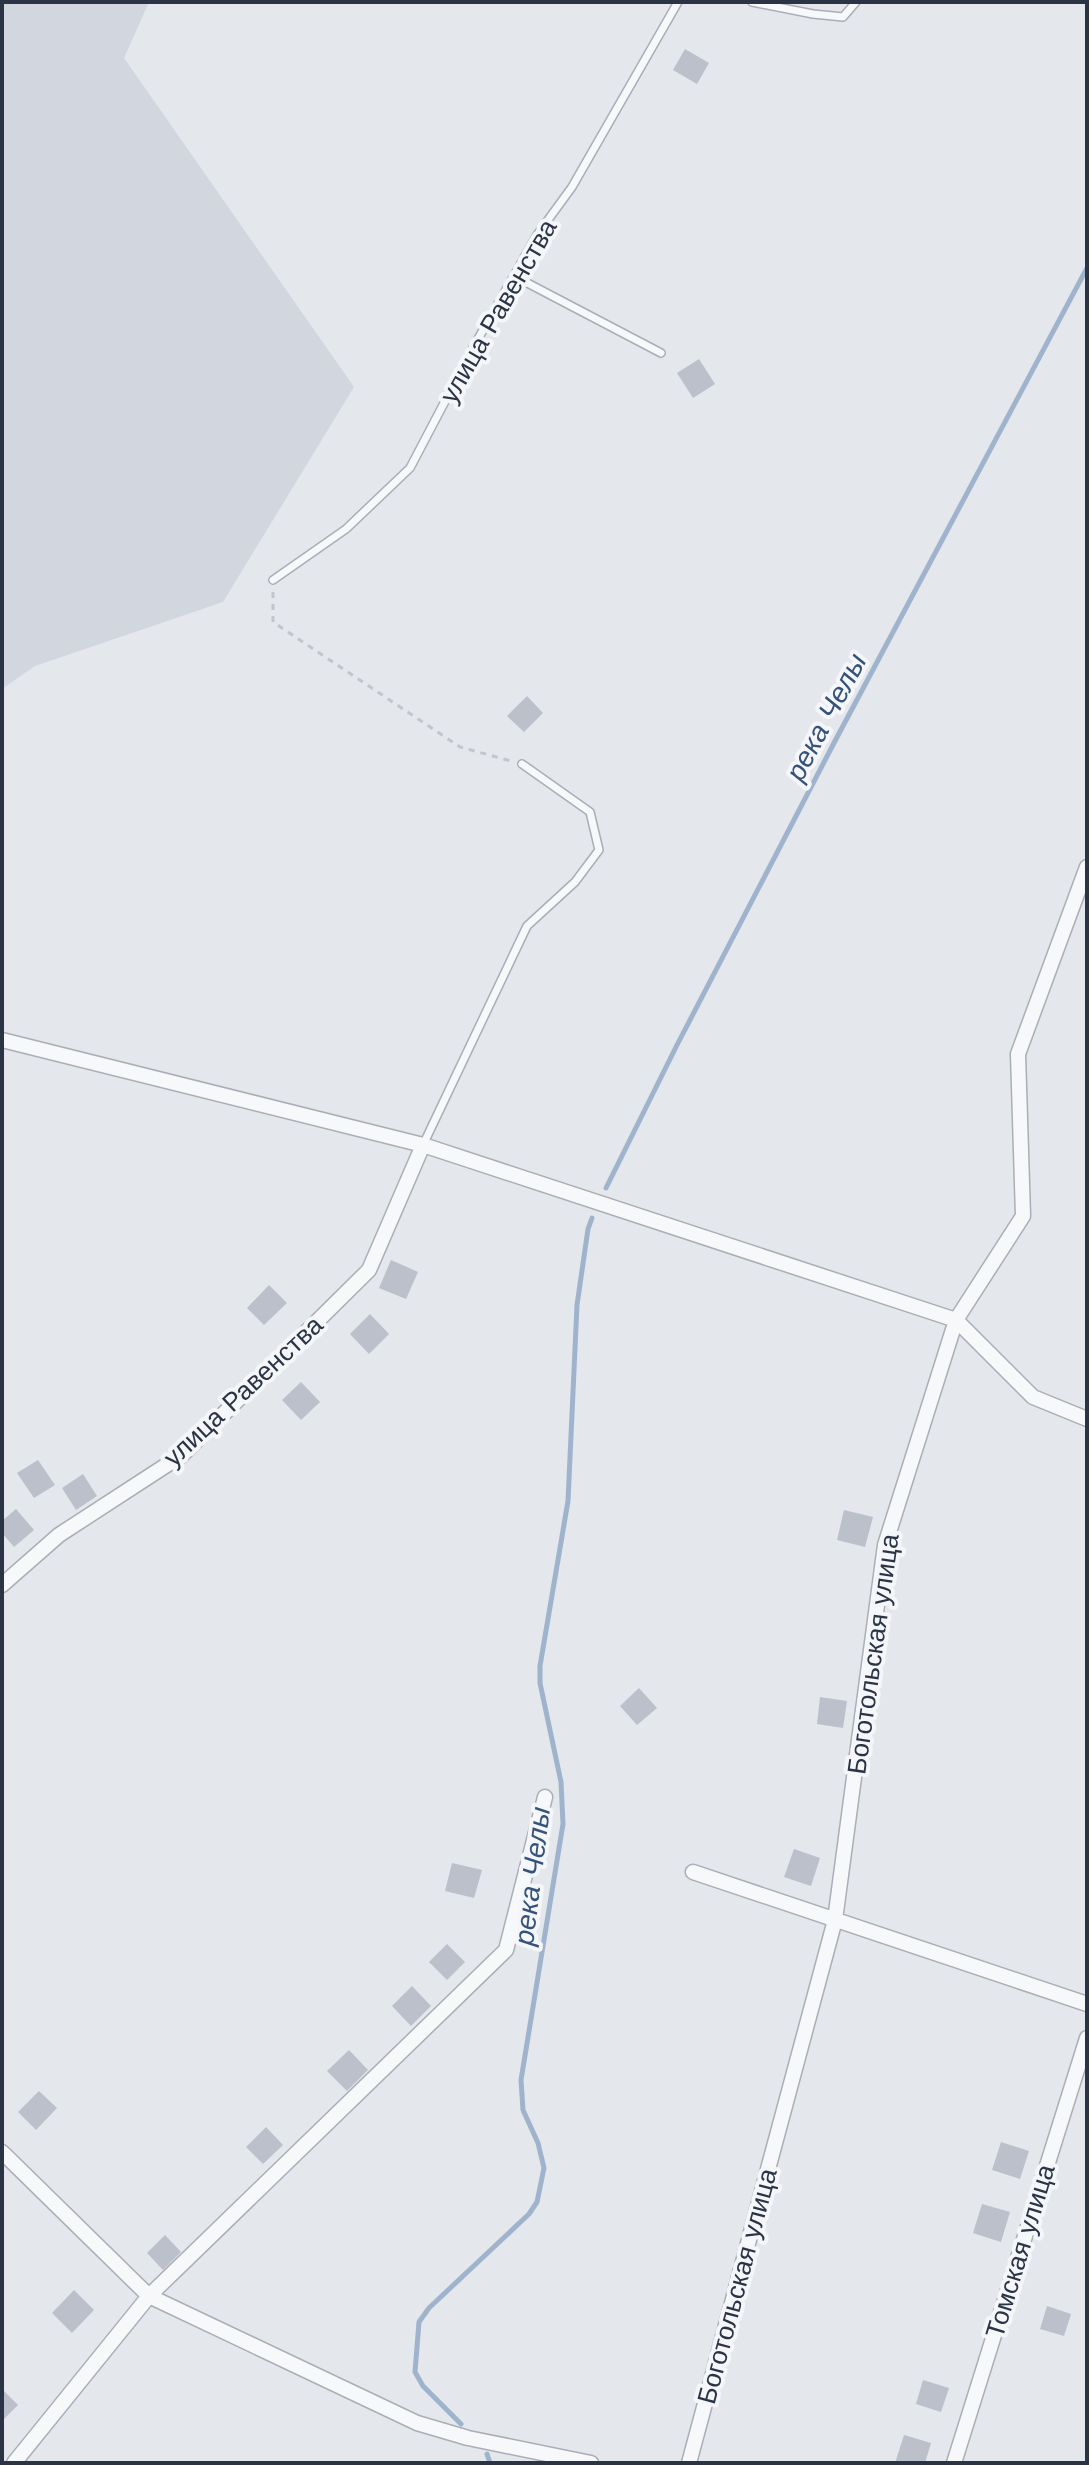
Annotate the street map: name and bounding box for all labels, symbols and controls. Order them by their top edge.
street label: улица Равенства [433,214,563,408]
water label: река Челы [778,647,873,787]
street label: улица Равенства [157,1309,329,1472]
street label: Боготольская улица [841,1531,905,1776]
water label: река Челы [507,1805,557,1948]
street label: Томская улица [979,2160,1061,2341]
street label: Боготольская улица [691,2165,783,2407]

